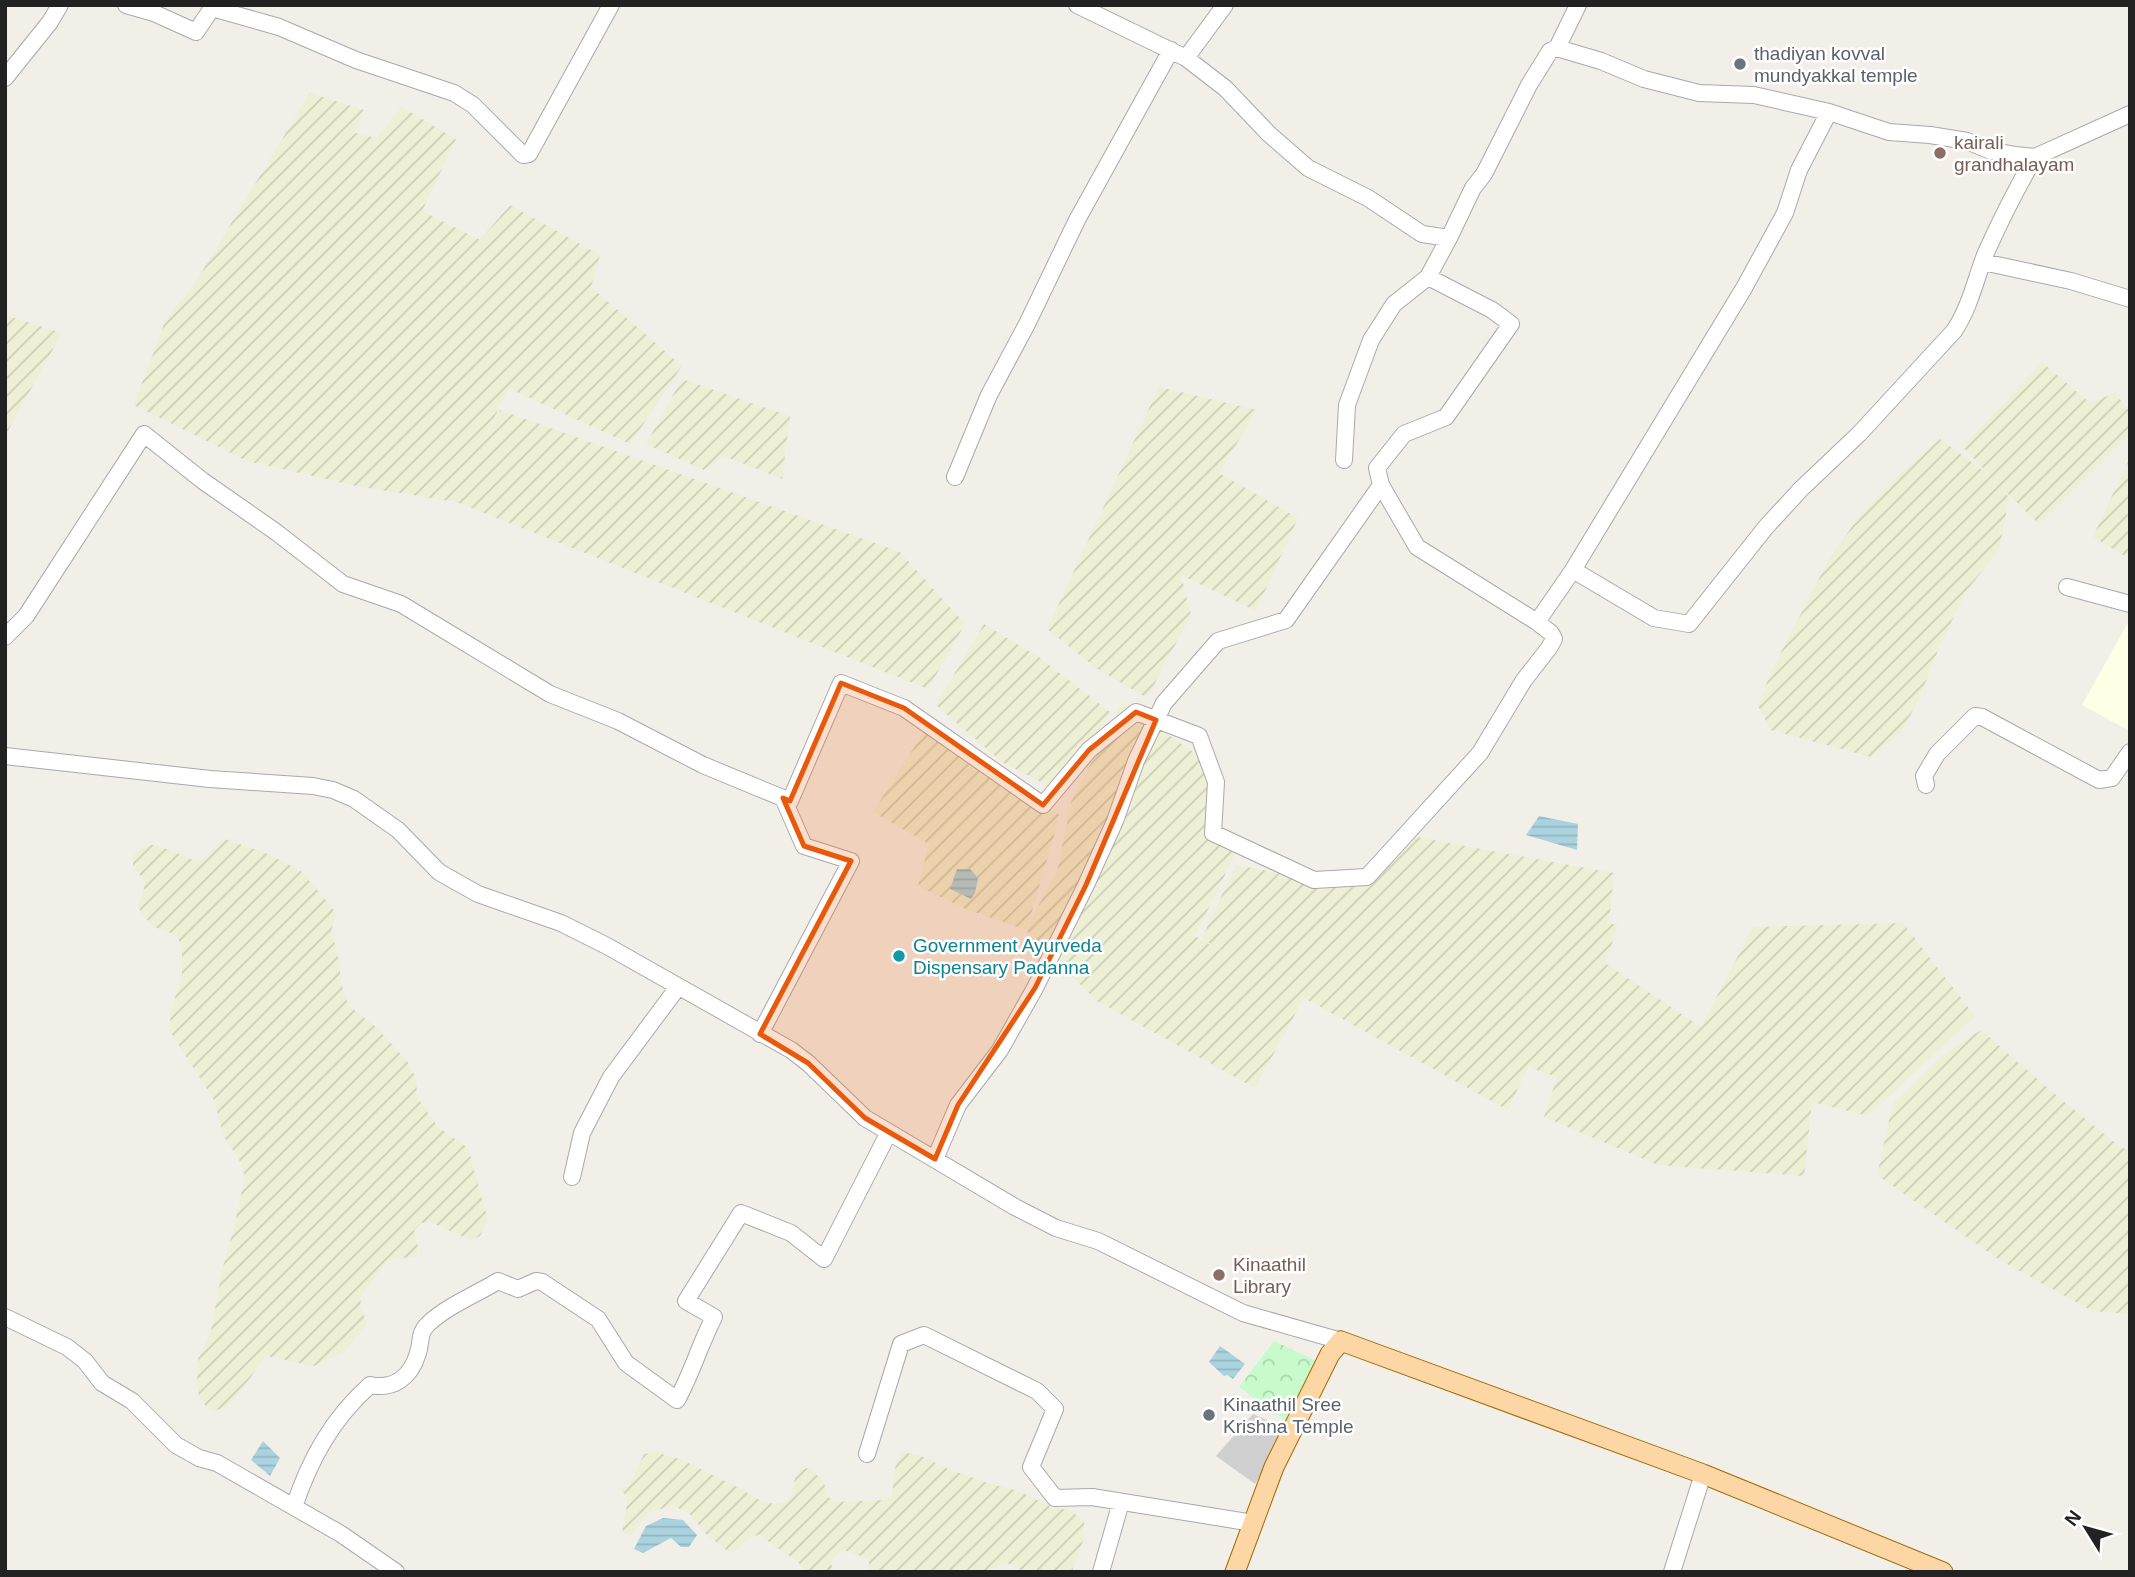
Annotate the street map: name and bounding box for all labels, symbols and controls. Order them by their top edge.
place label: thadiyan kovval mundyakkal temple [1754,43,1918,86]
marker: thadiyan kovval mundyakkal temple [1732,56,1748,72]
place label: kairali grandhalayam [1954,132,2074,175]
marker: kairali grandhalayam [1932,145,1948,161]
place label: Government Ayurveda Dispensary Padanna [913,935,1102,978]
marker: Government Ayurveda Dispensary Padanna [891,948,907,964]
place label: Kinaathil Library [1233,1254,1306,1297]
marker: Kinaathil Library [1211,1267,1227,1283]
place label: Kinaathil Sree Krishna Temple [1223,1394,1354,1437]
marker: Kinaathil Sree Krishna Temple [1201,1407,1217,1423]
north arrow [2051,1493,2121,1563]
text: N [2060,1506,2085,1530]

